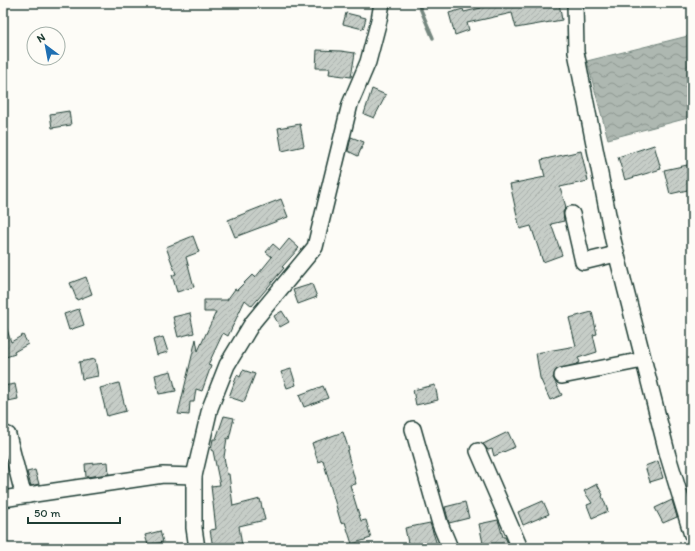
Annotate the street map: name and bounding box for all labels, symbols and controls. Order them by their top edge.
north arrow [26,26,66,66]
text: N [34,30,48,45]
scale bar [28,499,120,525]
text: 50 m [34,506,60,520]

